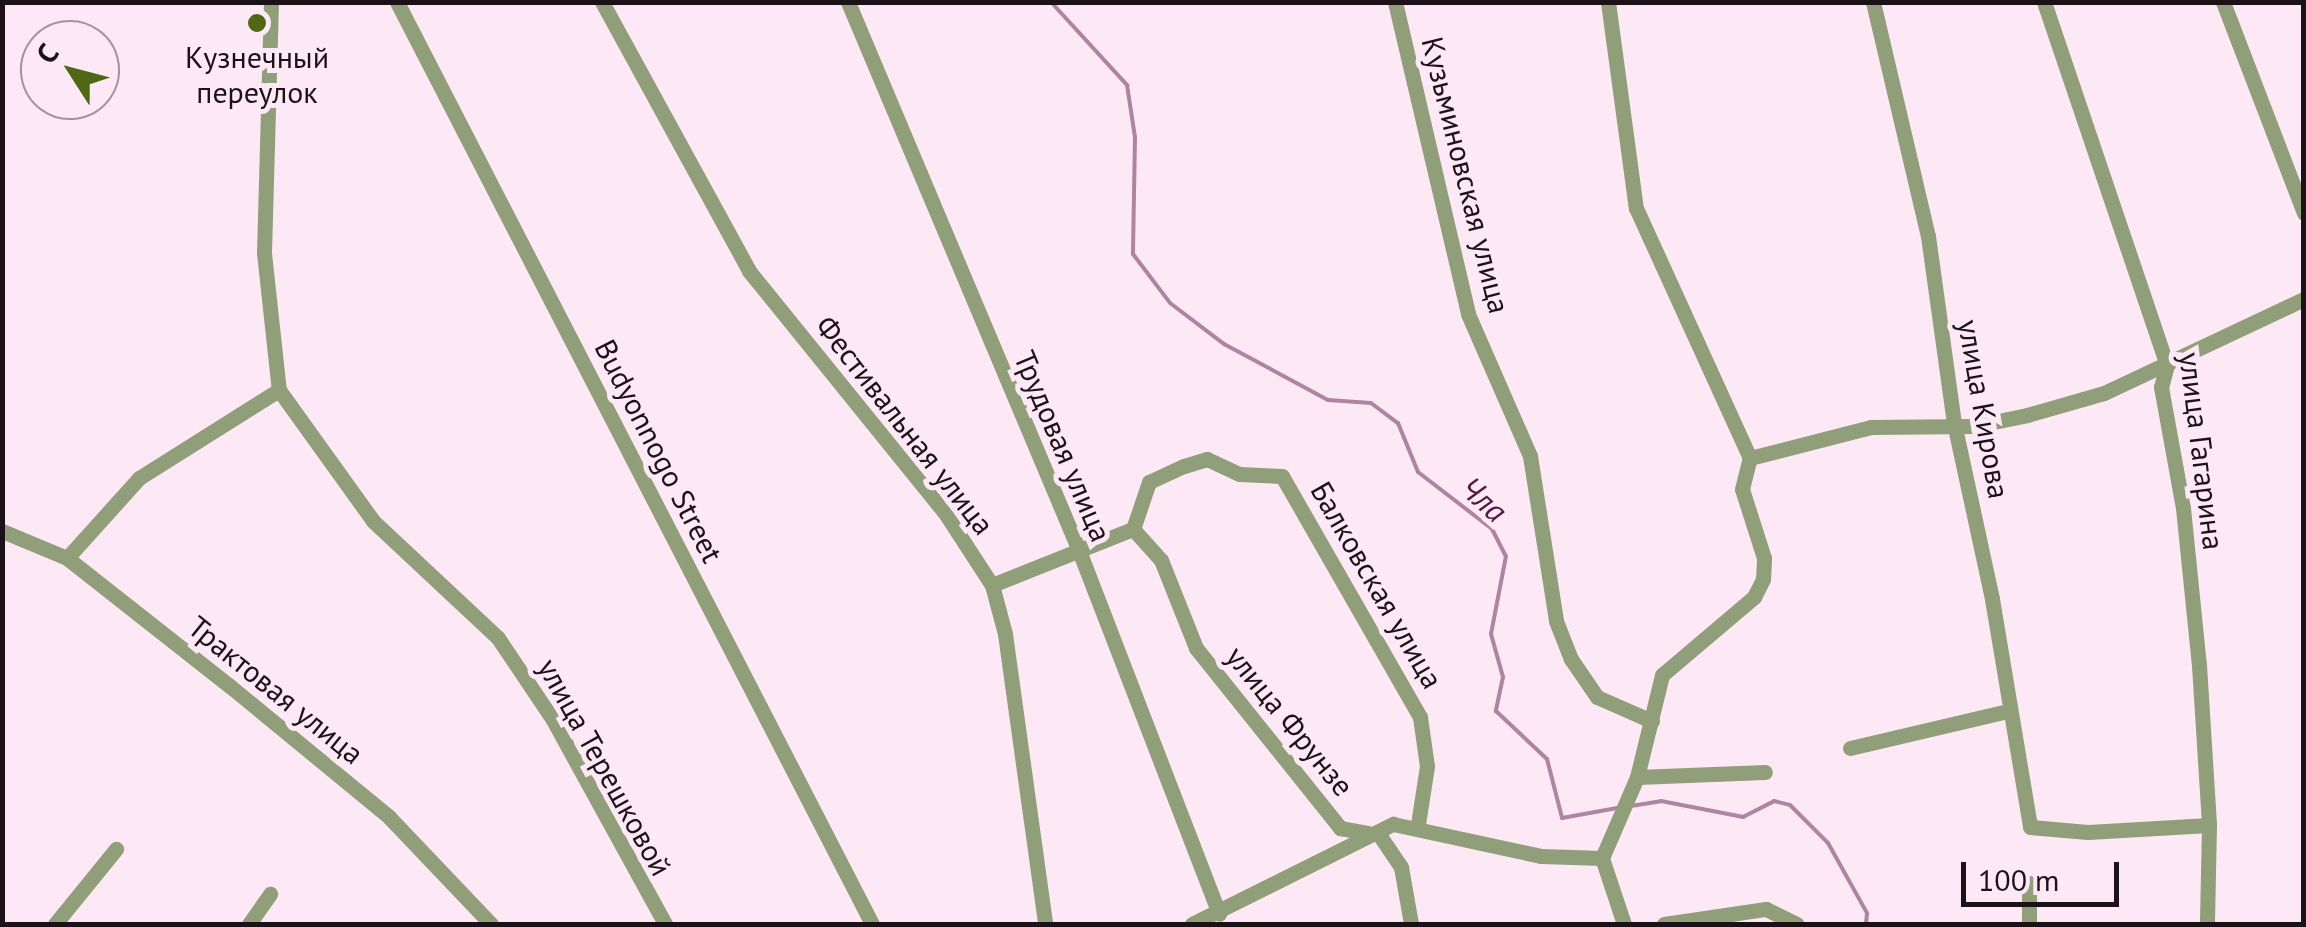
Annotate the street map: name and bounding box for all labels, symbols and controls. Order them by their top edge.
marker: Кузнечный переулок [246,12,268,34]
north arrow [20,20,120,120]
street label: Кузьминовская улица [1414,33,1518,317]
text: С [27,36,67,70]
place label: Кузнечный переулок [185,39,329,110]
street label: Фестивальная улица [808,308,1002,542]
street label: улица Кирова [1951,317,2017,501]
street label: Budyonnogo Street [587,334,731,568]
street label: Трудовая улица [1007,345,1119,547]
street label: улица Гагарина [2172,350,2232,552]
water label: Чла [1453,468,1515,530]
street label: Балковская улица [1303,475,1451,695]
street label: Трактовая улица [181,608,371,772]
street label: улица Фрунзе [1219,639,1361,803]
street label: улица Терешковой [530,652,680,882]
scale bar [1966,842,2124,904]
text: 100 m [1978,860,2059,899]

